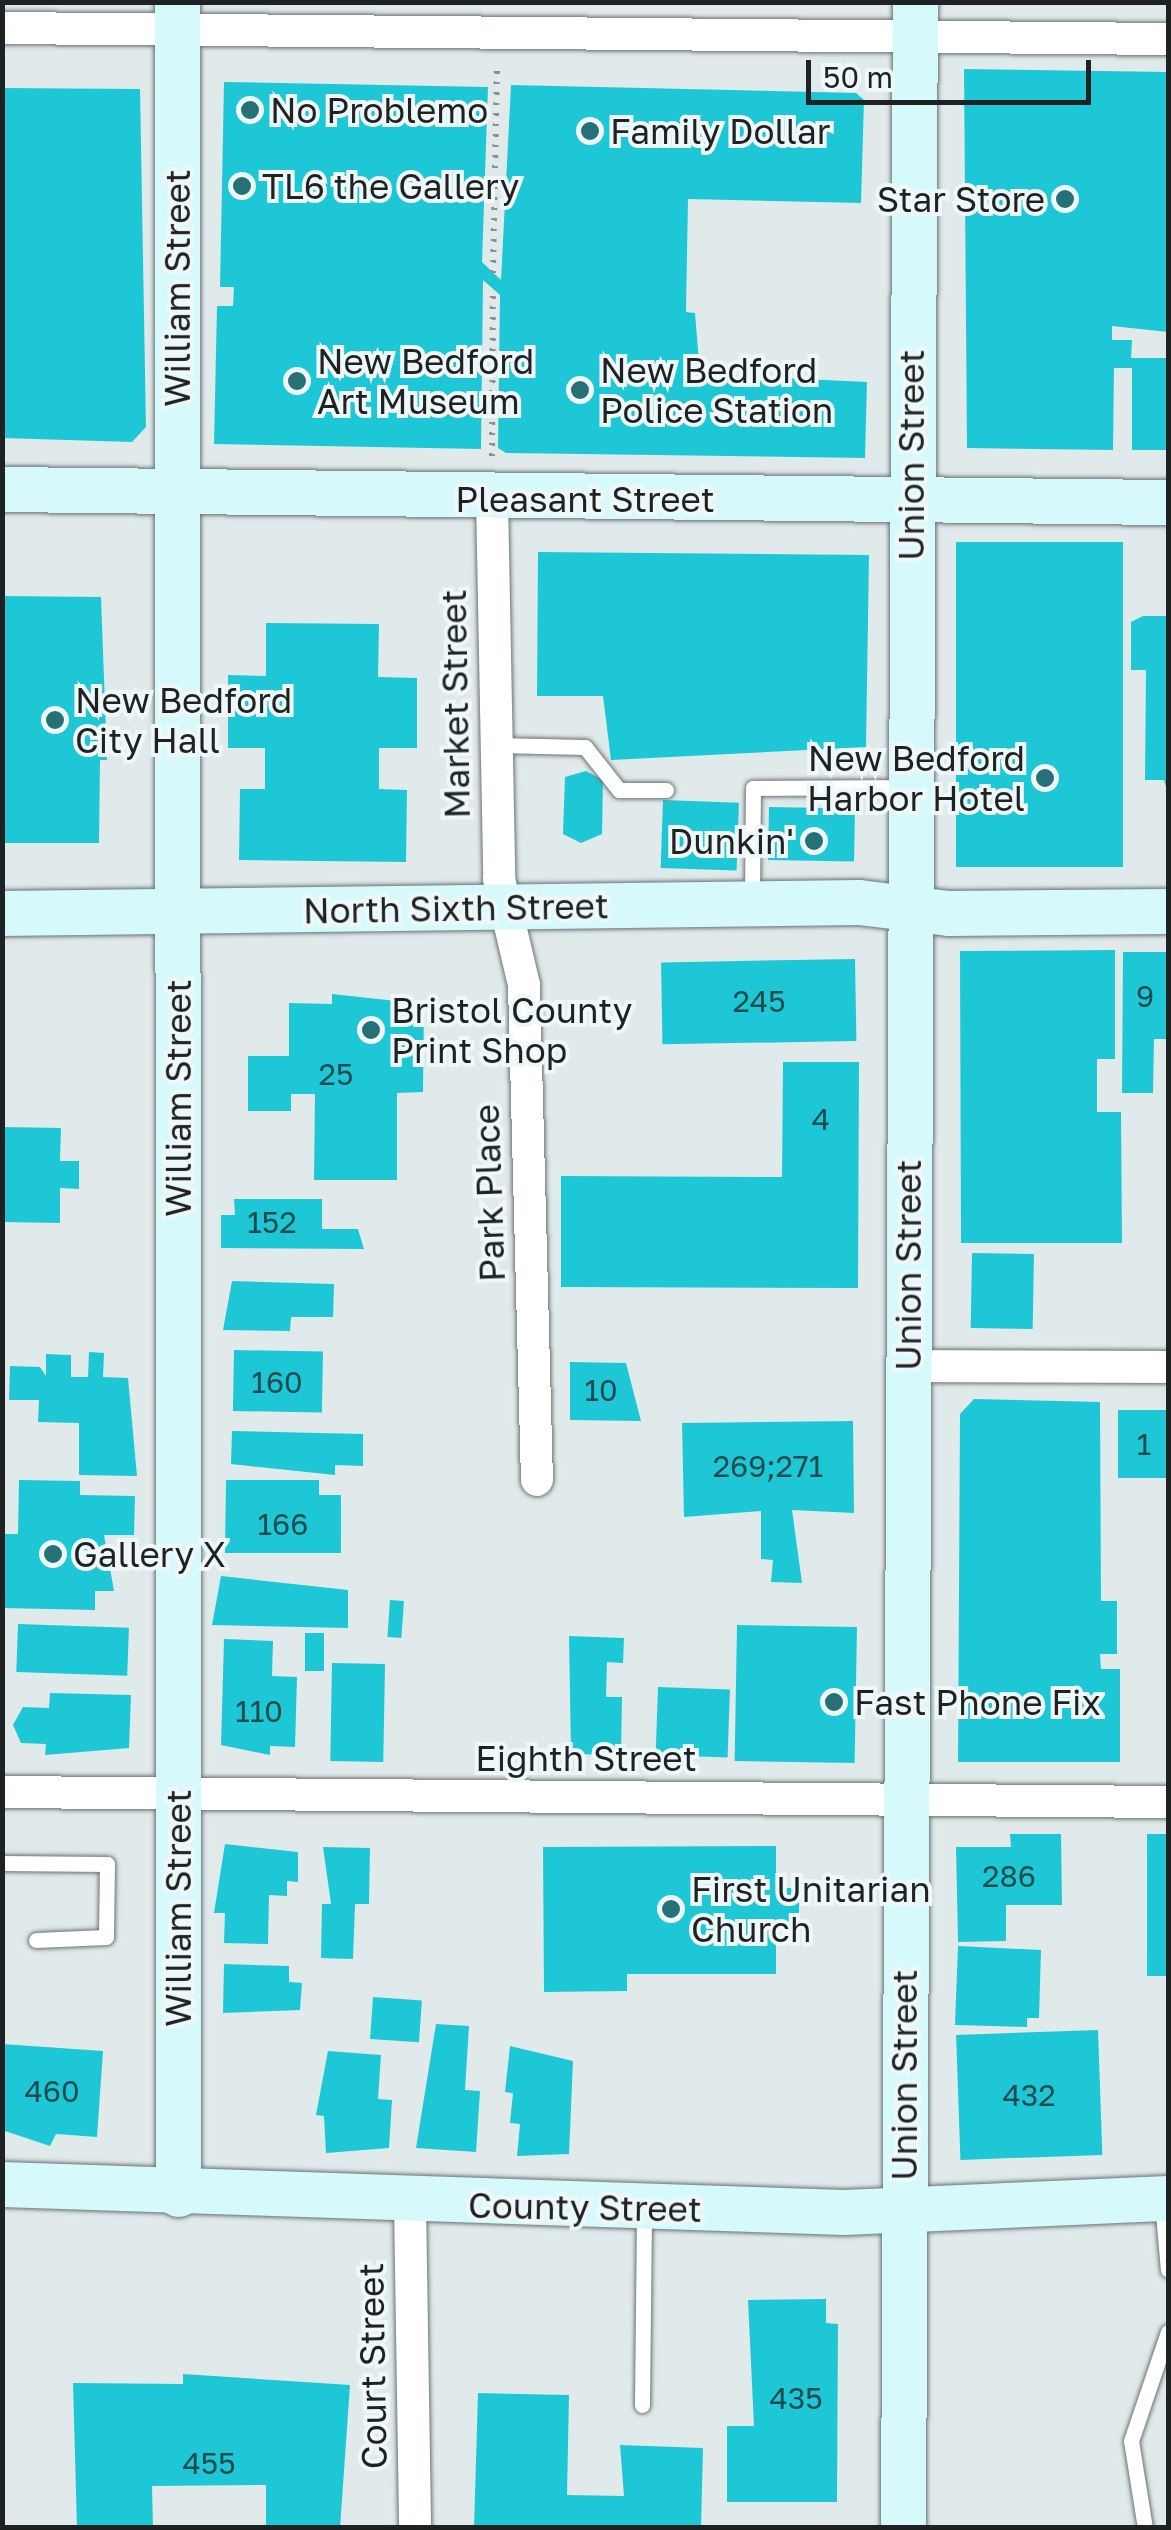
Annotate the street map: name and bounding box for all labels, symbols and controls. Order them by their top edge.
scale bar [811,40,1096,102]
text: 50 m [823,59,893,95]
place label: No Problemo [270,89,488,131]
marker: No Problemo [239,99,261,121]
place label: Family Dollar [610,110,830,152]
marker: Family Dollar [579,120,601,142]
place label: TL6 the Gallery [262,165,519,207]
street label: William Street [156,169,198,407]
marker: TL6 the Gallery [231,175,253,197]
place label: Star Store [877,178,1045,220]
marker: Star Store [1054,188,1076,210]
place label: New Bedford Art Museum [317,340,534,422]
place label: New Bedford Police Station [600,349,833,431]
street label: Union Street [890,349,932,561]
marker: New Bedford Art Museum [286,370,308,392]
marker: New Bedford Police Station [569,379,591,401]
street label: Pleasant Street [455,478,715,520]
street label: Market Street [432,589,478,819]
place label: New Bedford City Hall [75,679,292,761]
marker: New Bedford City Hall [44,709,66,731]
place label: New Bedford Harbor Hotel [807,737,1025,819]
marker: New Bedford Harbor Hotel [1034,767,1056,789]
place label: Dunkin' [669,820,794,862]
marker: Dunkin' [803,830,825,852]
street label: North Sixth Street [303,884,609,932]
house number: 9 [1136,978,1154,1014]
street label: William Street [157,979,199,1217]
house number: 245 [732,983,786,1019]
place label: Bristol County Print Shop [391,989,632,1071]
marker: Bristol County Print Shop [360,1019,382,1041]
house number: 25 [319,1056,353,1092]
house number: 4 [812,1101,830,1137]
street label: Park Place [465,1103,513,1283]
street label: Union Street [887,1159,929,1371]
house number: 152 [247,1204,297,1240]
house number: 160 [251,1364,303,1400]
house number: 10 [584,1372,618,1408]
house number: 1 [1137,1426,1151,1462]
house number: 269;271 [713,1448,823,1484]
house number: 166 [258,1506,308,1542]
place label: Gallery X [73,1533,226,1575]
marker: Gallery X [42,1543,64,1565]
place label: Fast Phone Fix [854,1681,1101,1723]
marker: Fast Phone Fix [823,1691,845,1713]
house number: 110 [235,1693,283,1729]
street label: Eighth Street [475,1737,697,1779]
street label: William Street [157,1789,199,2027]
house number: 286 [982,1858,1036,1894]
place label: First Unitarian Church [691,1868,931,1950]
marker: First Unitarian Church [660,1898,682,1920]
street label: Union Street [883,1969,925,2181]
house number: 460 [24,2073,80,2109]
house number: 432 [1002,2077,1056,2113]
street label: County Street [468,2184,702,2230]
street label: Court Street [349,2262,395,2470]
house number: 435 [769,2380,823,2416]
house number: 455 [182,2445,236,2481]

